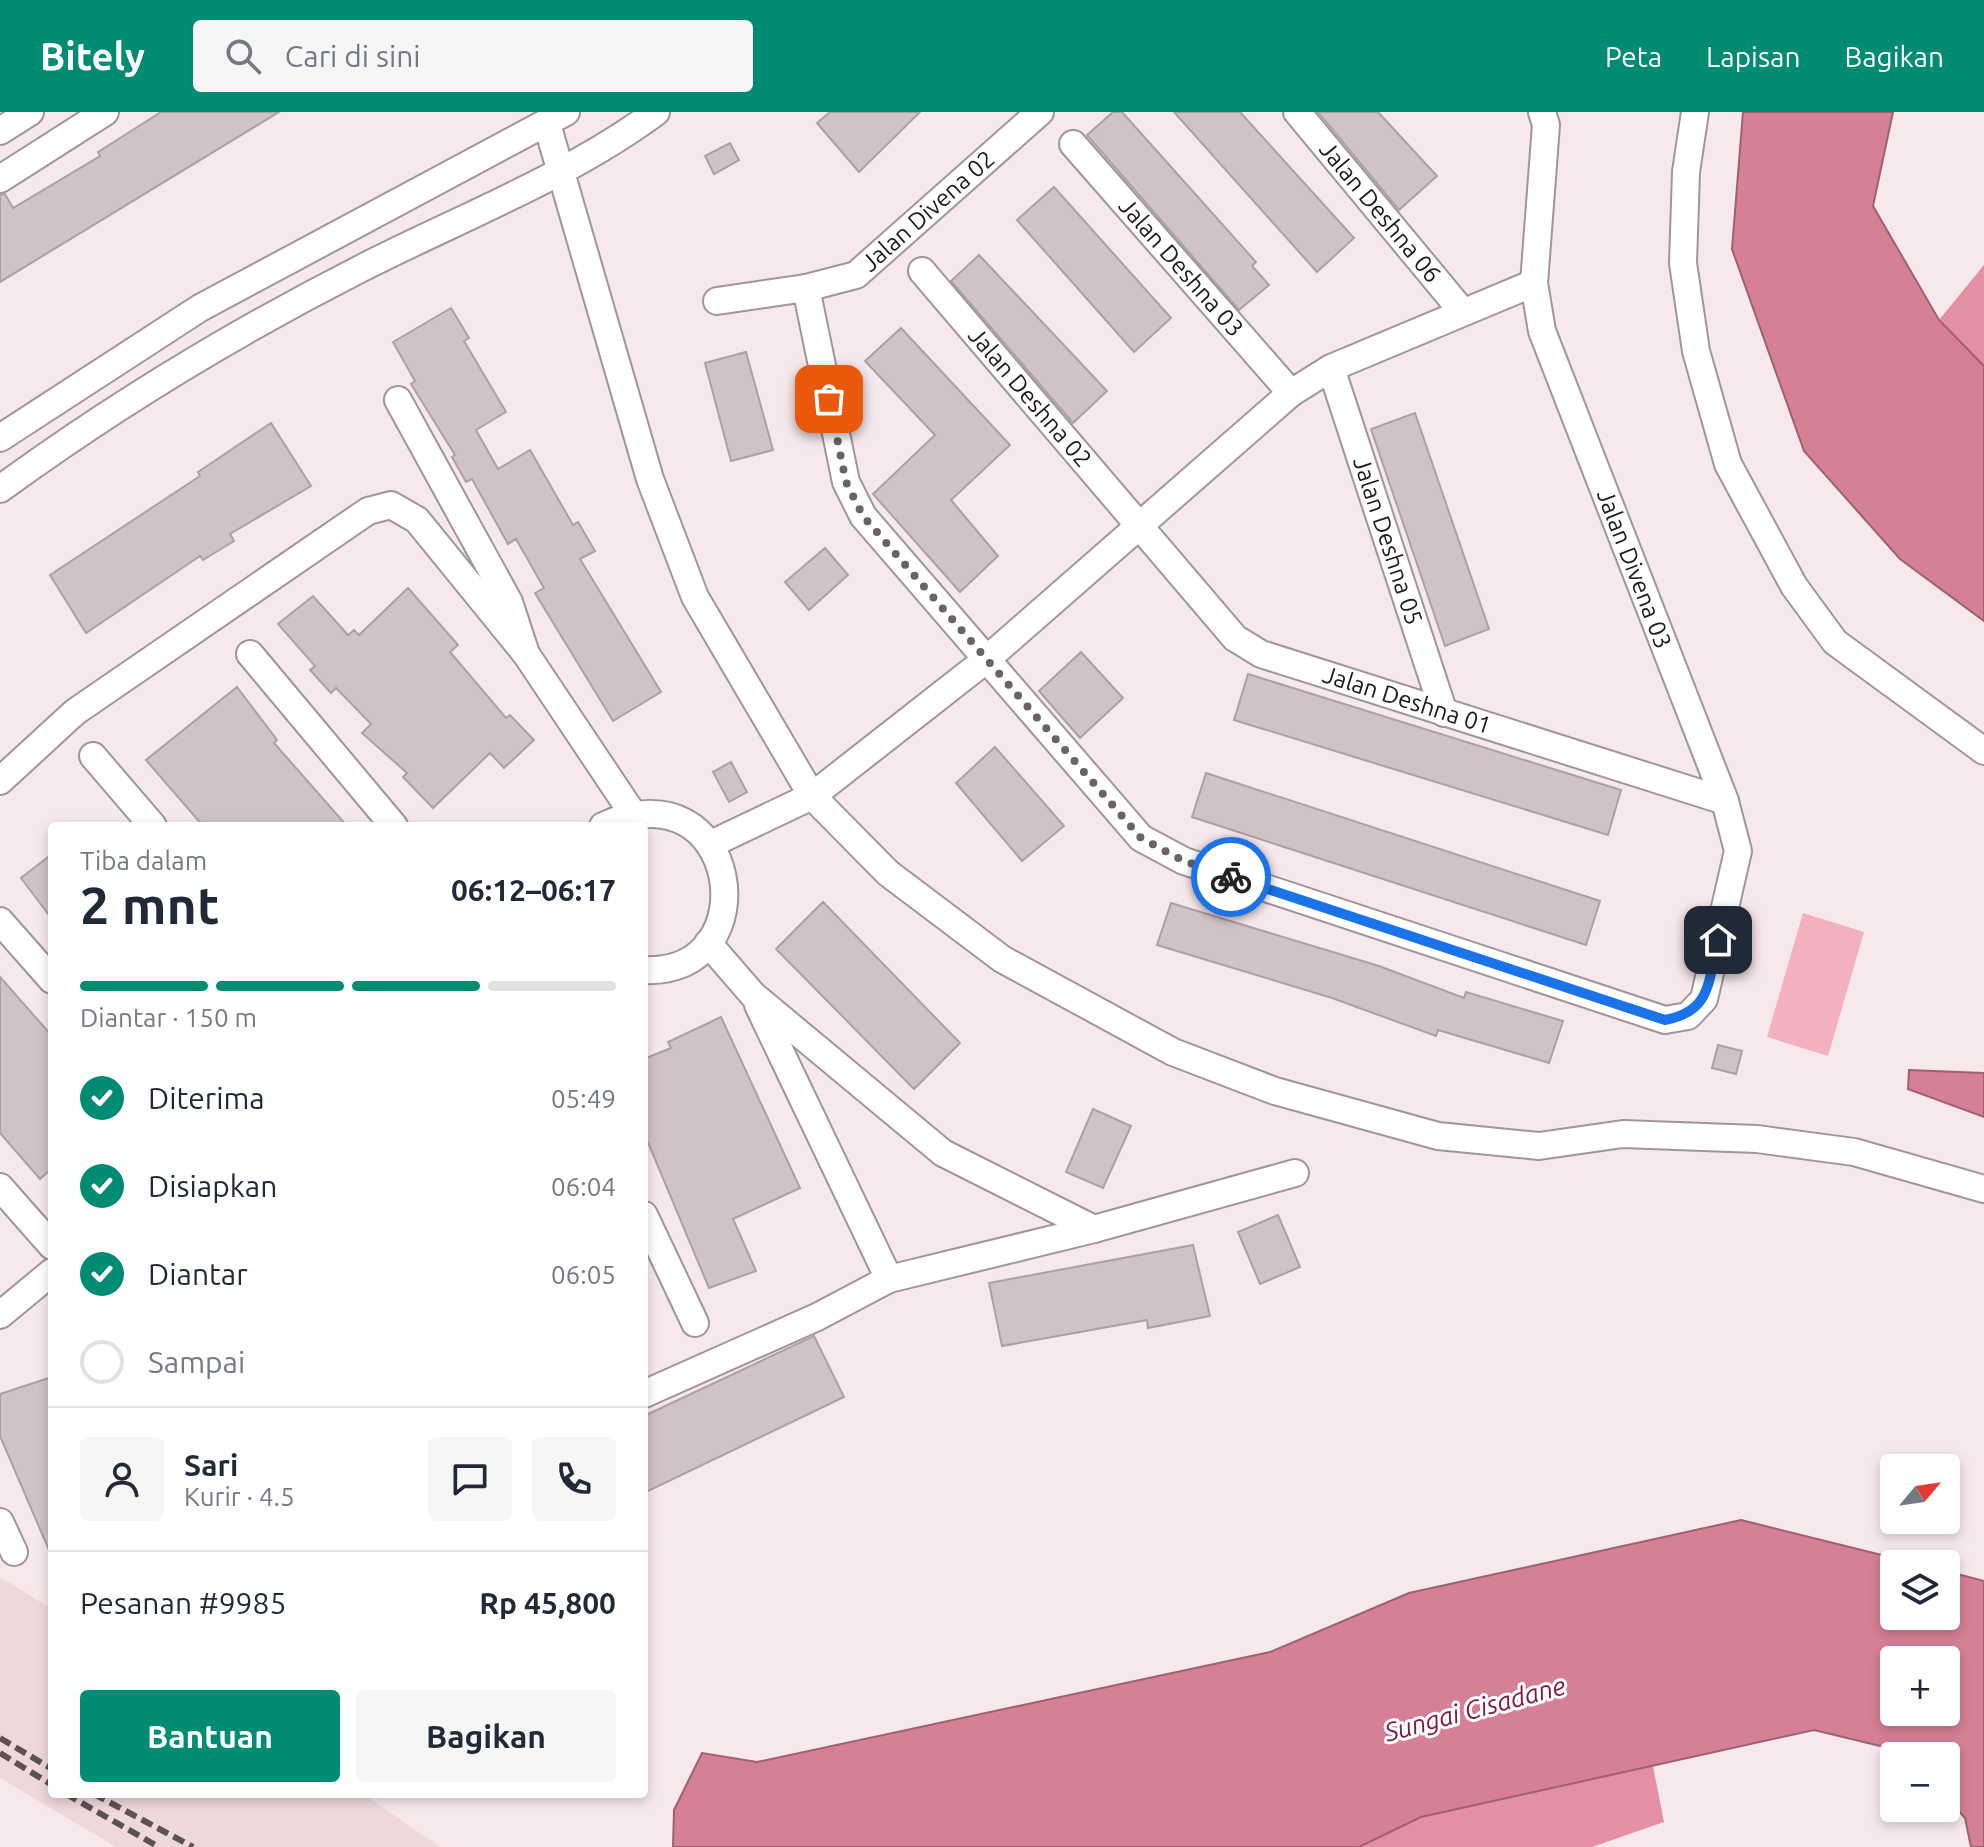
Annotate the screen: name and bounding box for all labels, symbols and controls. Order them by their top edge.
search box [193,20,753,92]
icon: search [221,34,265,78]
text: Bitely [40,35,145,77]
text: Cari di sini [285,39,421,73]
text: Peta [1605,41,1662,72]
text: Lapisan [1706,41,1800,72]
text: Bagikan [1844,41,1944,72]
street label: Jalan Deshna 06 [1314,136,1447,288]
street label: Jalan Divena 02 [856,145,1000,277]
street label: Jalan Deshna 03 [1114,192,1249,342]
street label: Jalan Deshna 02 [963,322,1097,472]
pin [795,365,863,433]
icon: bag [807,377,851,421]
street label: Jalan Deshna 05 [1348,453,1428,628]
street label: Jalan Divena 03 [1592,485,1677,652]
street label: Jalan Deshna 01 [1320,660,1495,739]
courier [1191,837,1271,917]
text: Tiba dalam [80,846,207,875]
icon: bike [1209,855,1253,899]
text: 06:12–06:17 [451,873,616,907]
text: 2 mnt [80,876,219,934]
pin [1684,906,1752,974]
icon: home [1696,918,1740,962]
text: Diantar · 150 m [80,1003,257,1032]
icon: check [80,1076,124,1120]
text: Diterima [148,1081,265,1115]
text: 05:49 [551,1084,616,1113]
icon: check [80,1164,124,1208]
text: Disiapkan [148,1169,277,1203]
text: 06:04 [551,1172,616,1201]
icon: check [80,1252,124,1296]
text: Diantar [148,1257,248,1291]
text: 06:05 [551,1260,616,1289]
text: Sampai [148,1345,245,1379]
button: person [80,1437,164,1521]
button: chat [428,1437,512,1521]
button: phone [532,1437,616,1521]
text: Sari [184,1448,238,1482]
north arrow [1880,1454,1960,1534]
map controls [1880,1454,1960,1822]
text: Kurir · 4.5 [184,1482,295,1511]
button: layers [1880,1550,1960,1630]
text: Pesanan #9985 [80,1586,286,1620]
text: Rp 45,800 [479,1586,616,1620]
button: + [1880,1646,1960,1726]
water label: Sungai Cisadane [1380,1670,1569,1747]
button: Bantuan [80,1690,340,1782]
button: Bagikan [356,1690,616,1782]
button: − [1880,1742,1960,1822]

